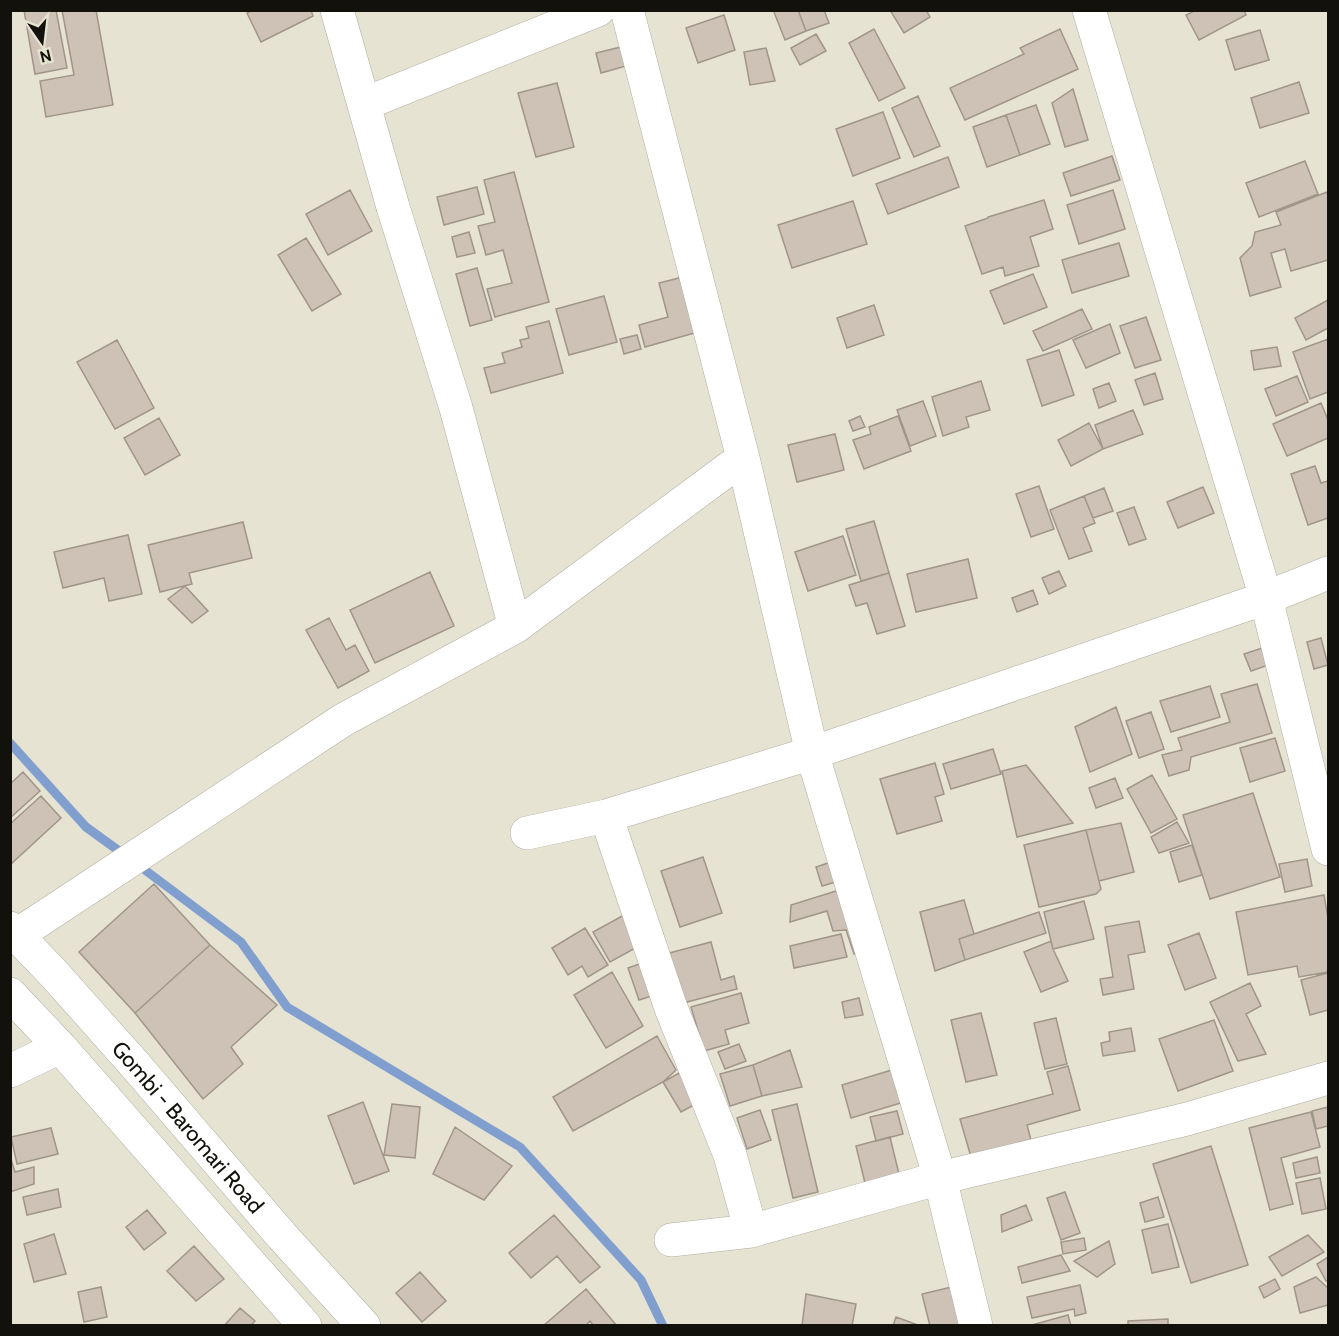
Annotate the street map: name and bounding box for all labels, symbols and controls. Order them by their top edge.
north arrow [12,12,72,72]
text: N [38,45,53,67]
street label: Gombi - Baromari Road [106,1035,269,1219]

